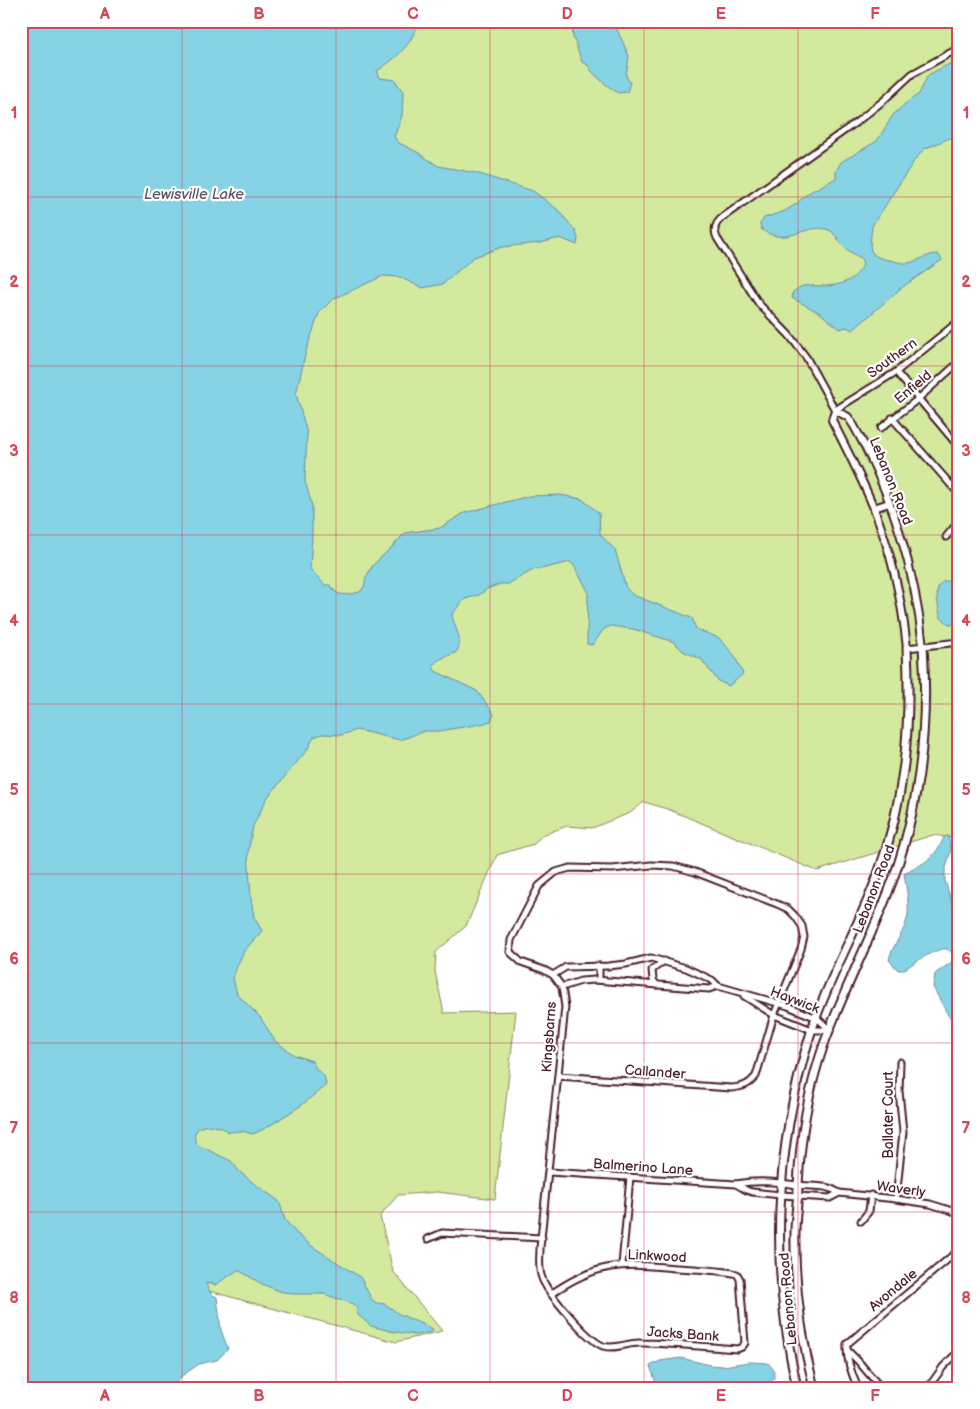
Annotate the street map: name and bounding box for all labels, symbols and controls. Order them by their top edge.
text: A [99,5,110,24]
text: B [253,5,265,24]
text: C [407,5,419,24]
text: D [561,5,573,24]
text: E [716,5,726,24]
text: F [870,5,880,24]
text: 1 [11,104,17,123]
text: 1 [963,104,969,123]
water label: Lewisville Lake [144,185,244,204]
text: 2 [9,273,19,292]
text: 2 [961,273,971,292]
street label: Southern [864,334,920,382]
street label: Enfield [891,367,935,407]
street label: Lebanon Road [866,435,916,527]
text: 3 [9,442,19,461]
text: 3 [961,442,971,461]
text: 4 [9,612,19,631]
text: 4 [961,612,971,631]
text: 5 [9,781,19,800]
text: 5 [961,781,971,800]
street label: Lebanon Road [849,842,899,936]
text: 6 [9,950,19,969]
text: 6 [961,950,971,969]
street label: Haywick [768,983,822,1017]
street label: Kingsbarns [538,1001,560,1073]
street label: Callander [624,1061,687,1083]
street label: Ballater Court [880,1070,897,1159]
text: 7 [10,1119,19,1138]
text: 7 [962,1119,971,1138]
street label: Balmerino Lane [592,1155,694,1179]
street label: Waverly [875,1177,927,1201]
street label: Linkwood [627,1246,687,1266]
street label: Lebanon Road [775,1252,801,1346]
street label: Avondale [865,1265,921,1315]
text: 8 [9,1289,19,1308]
text: 8 [961,1289,971,1308]
street label: Jacks Bank [646,1323,720,1345]
text: A [99,1387,110,1406]
text: B [253,1387,265,1406]
text: C [407,1387,419,1406]
text: D [561,1387,573,1406]
text: E [716,1387,726,1406]
text: F [870,1387,880,1406]

